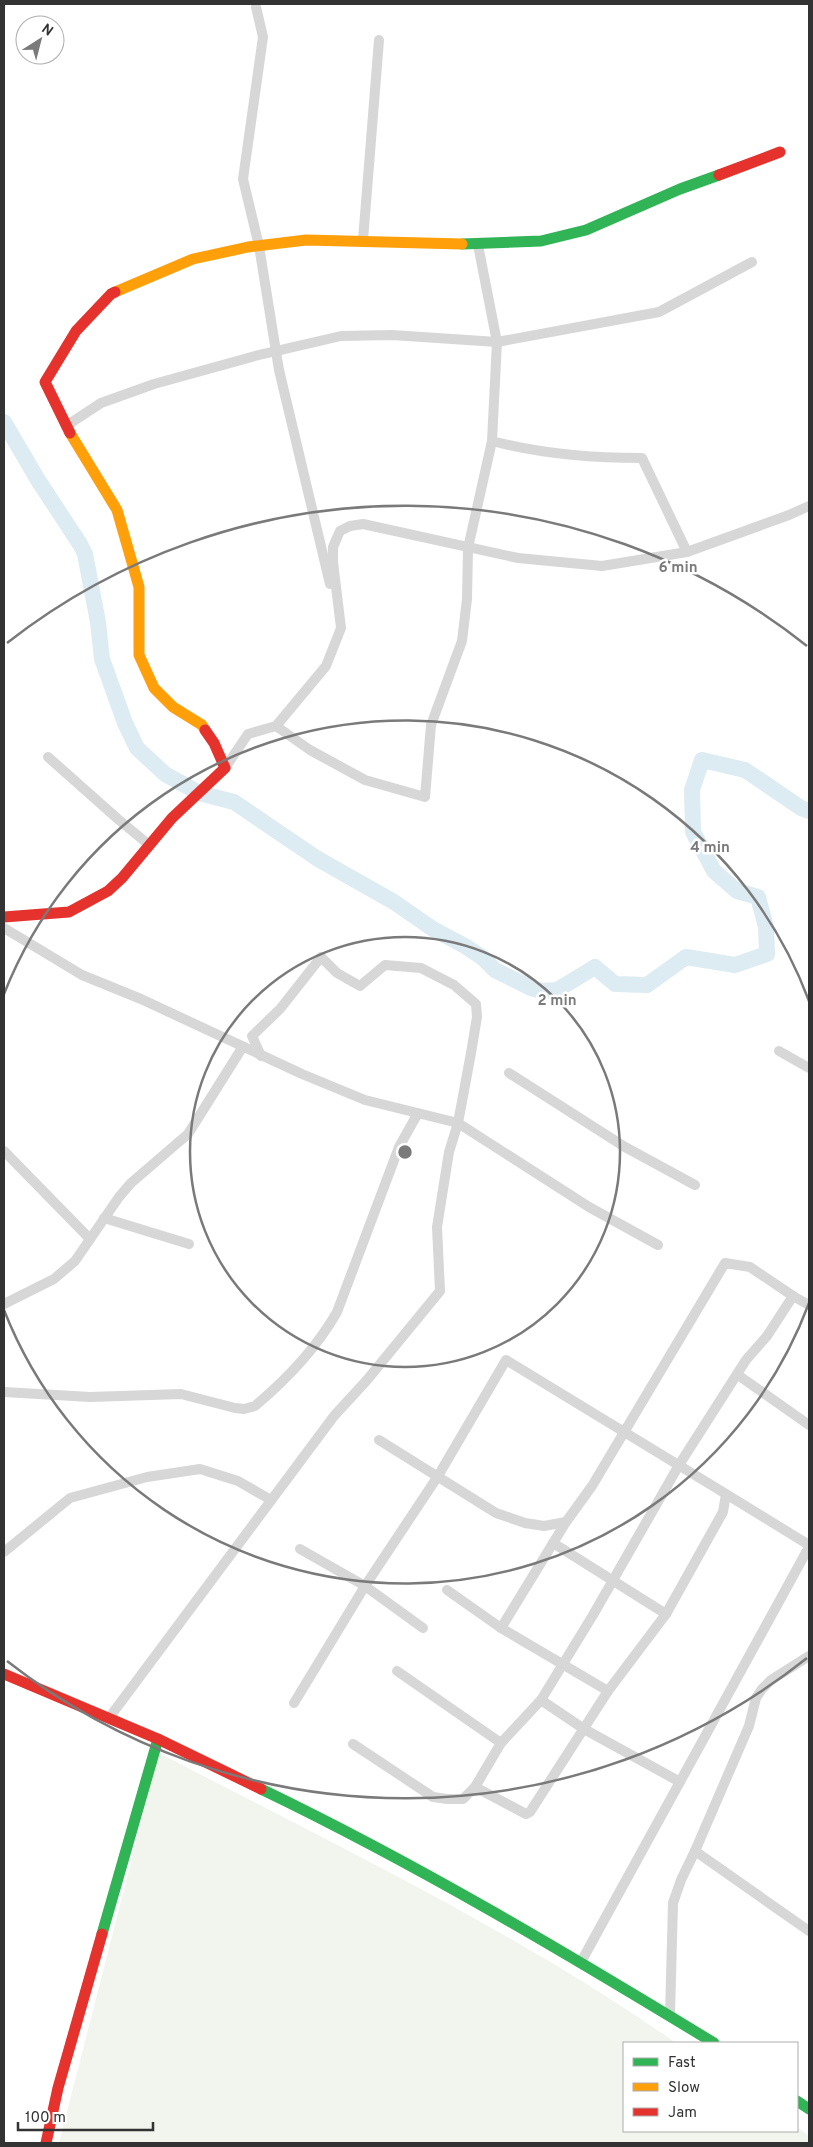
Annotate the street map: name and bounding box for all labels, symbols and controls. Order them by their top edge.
north arrow [15,15,65,65]
text: N [38,21,56,41]
text: 6 min [658,559,698,578]
text: 4 min [690,839,730,858]
text: 2 min [537,992,577,1011]
centre of rings [396,1143,414,1161]
legend [623,2042,798,2132]
text: Fast [668,2054,696,2073]
text: Slow [668,2079,700,2098]
scale bar [18,2100,152,2132]
text: Jam [668,2104,697,2123]
text: 100 m [25,2109,66,2128]

